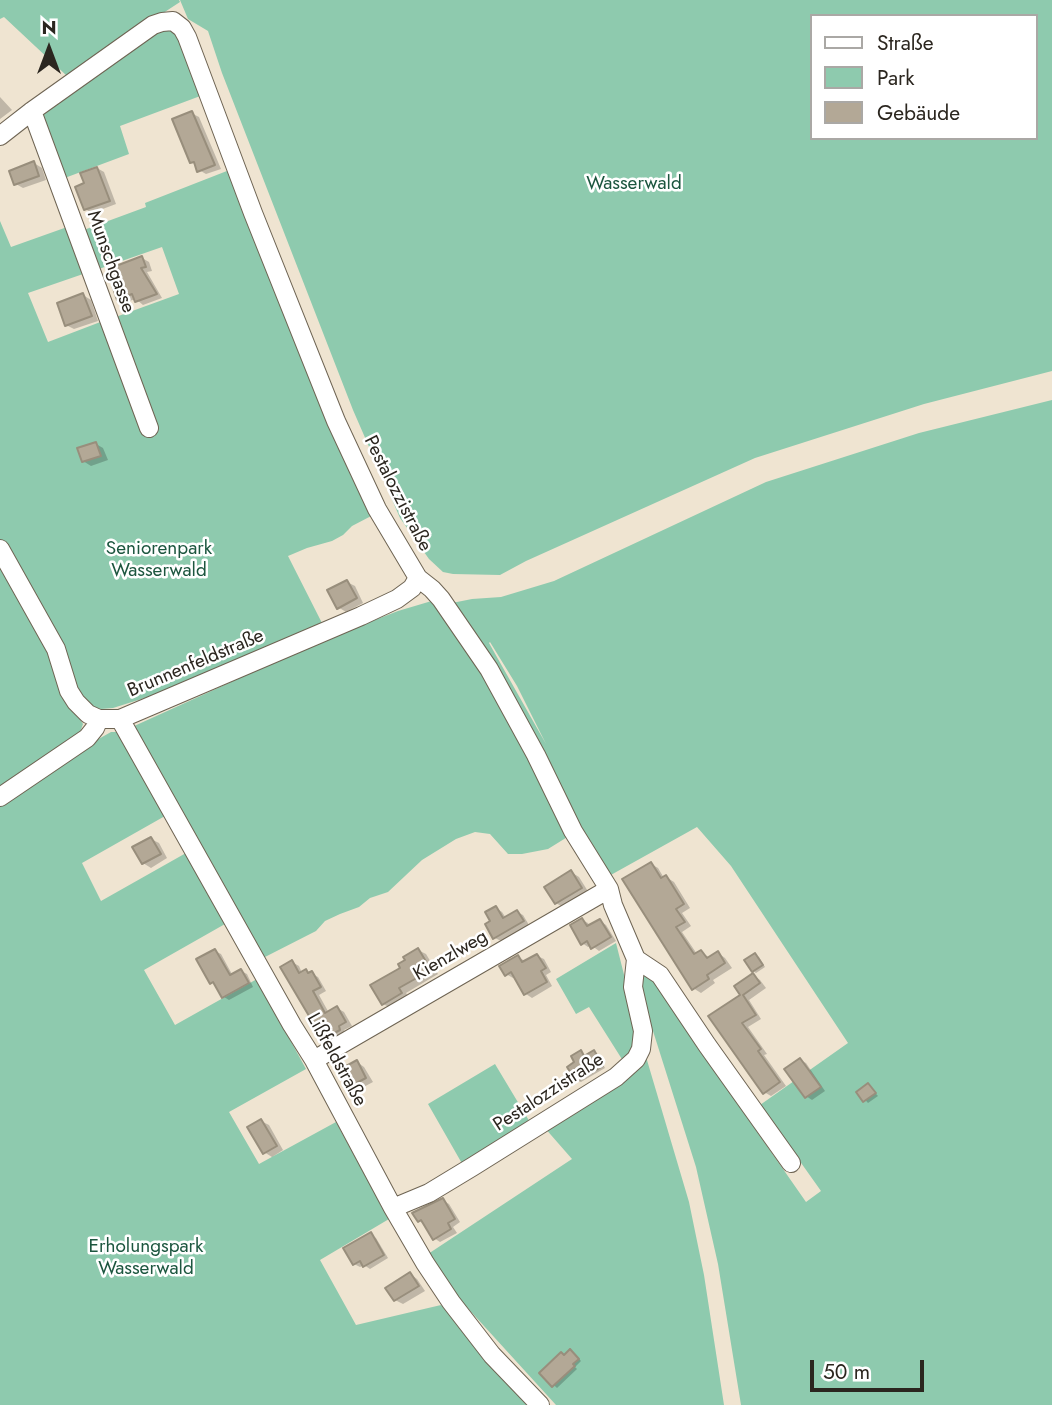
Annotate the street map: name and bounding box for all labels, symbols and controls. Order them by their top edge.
north arrow [14,14,84,84]
text: N [41,14,57,41]
legend [810,14,1038,140]
text: Straße [877,28,934,58]
text: Park [877,63,914,93]
text: Gebäude [877,98,960,128]
park label: Wasserwald [586,173,682,195]
street label: Munschgasse [81,208,139,316]
street label: Pestalozzistraße [358,432,436,556]
park label: Seniorenpark Wasserwald [106,538,212,582]
street label: Brunnenfeldstraße [125,625,267,703]
street label: Kienzlweg [410,926,492,986]
street label: Lißfeldstraße [301,1009,371,1111]
street label: Pestalozzistraße [490,1049,608,1137]
park label: Erholungspark Wasserwald [89,1236,203,1280]
scale bar [814,1346,928,1390]
text: 50 m [823,1357,870,1387]

